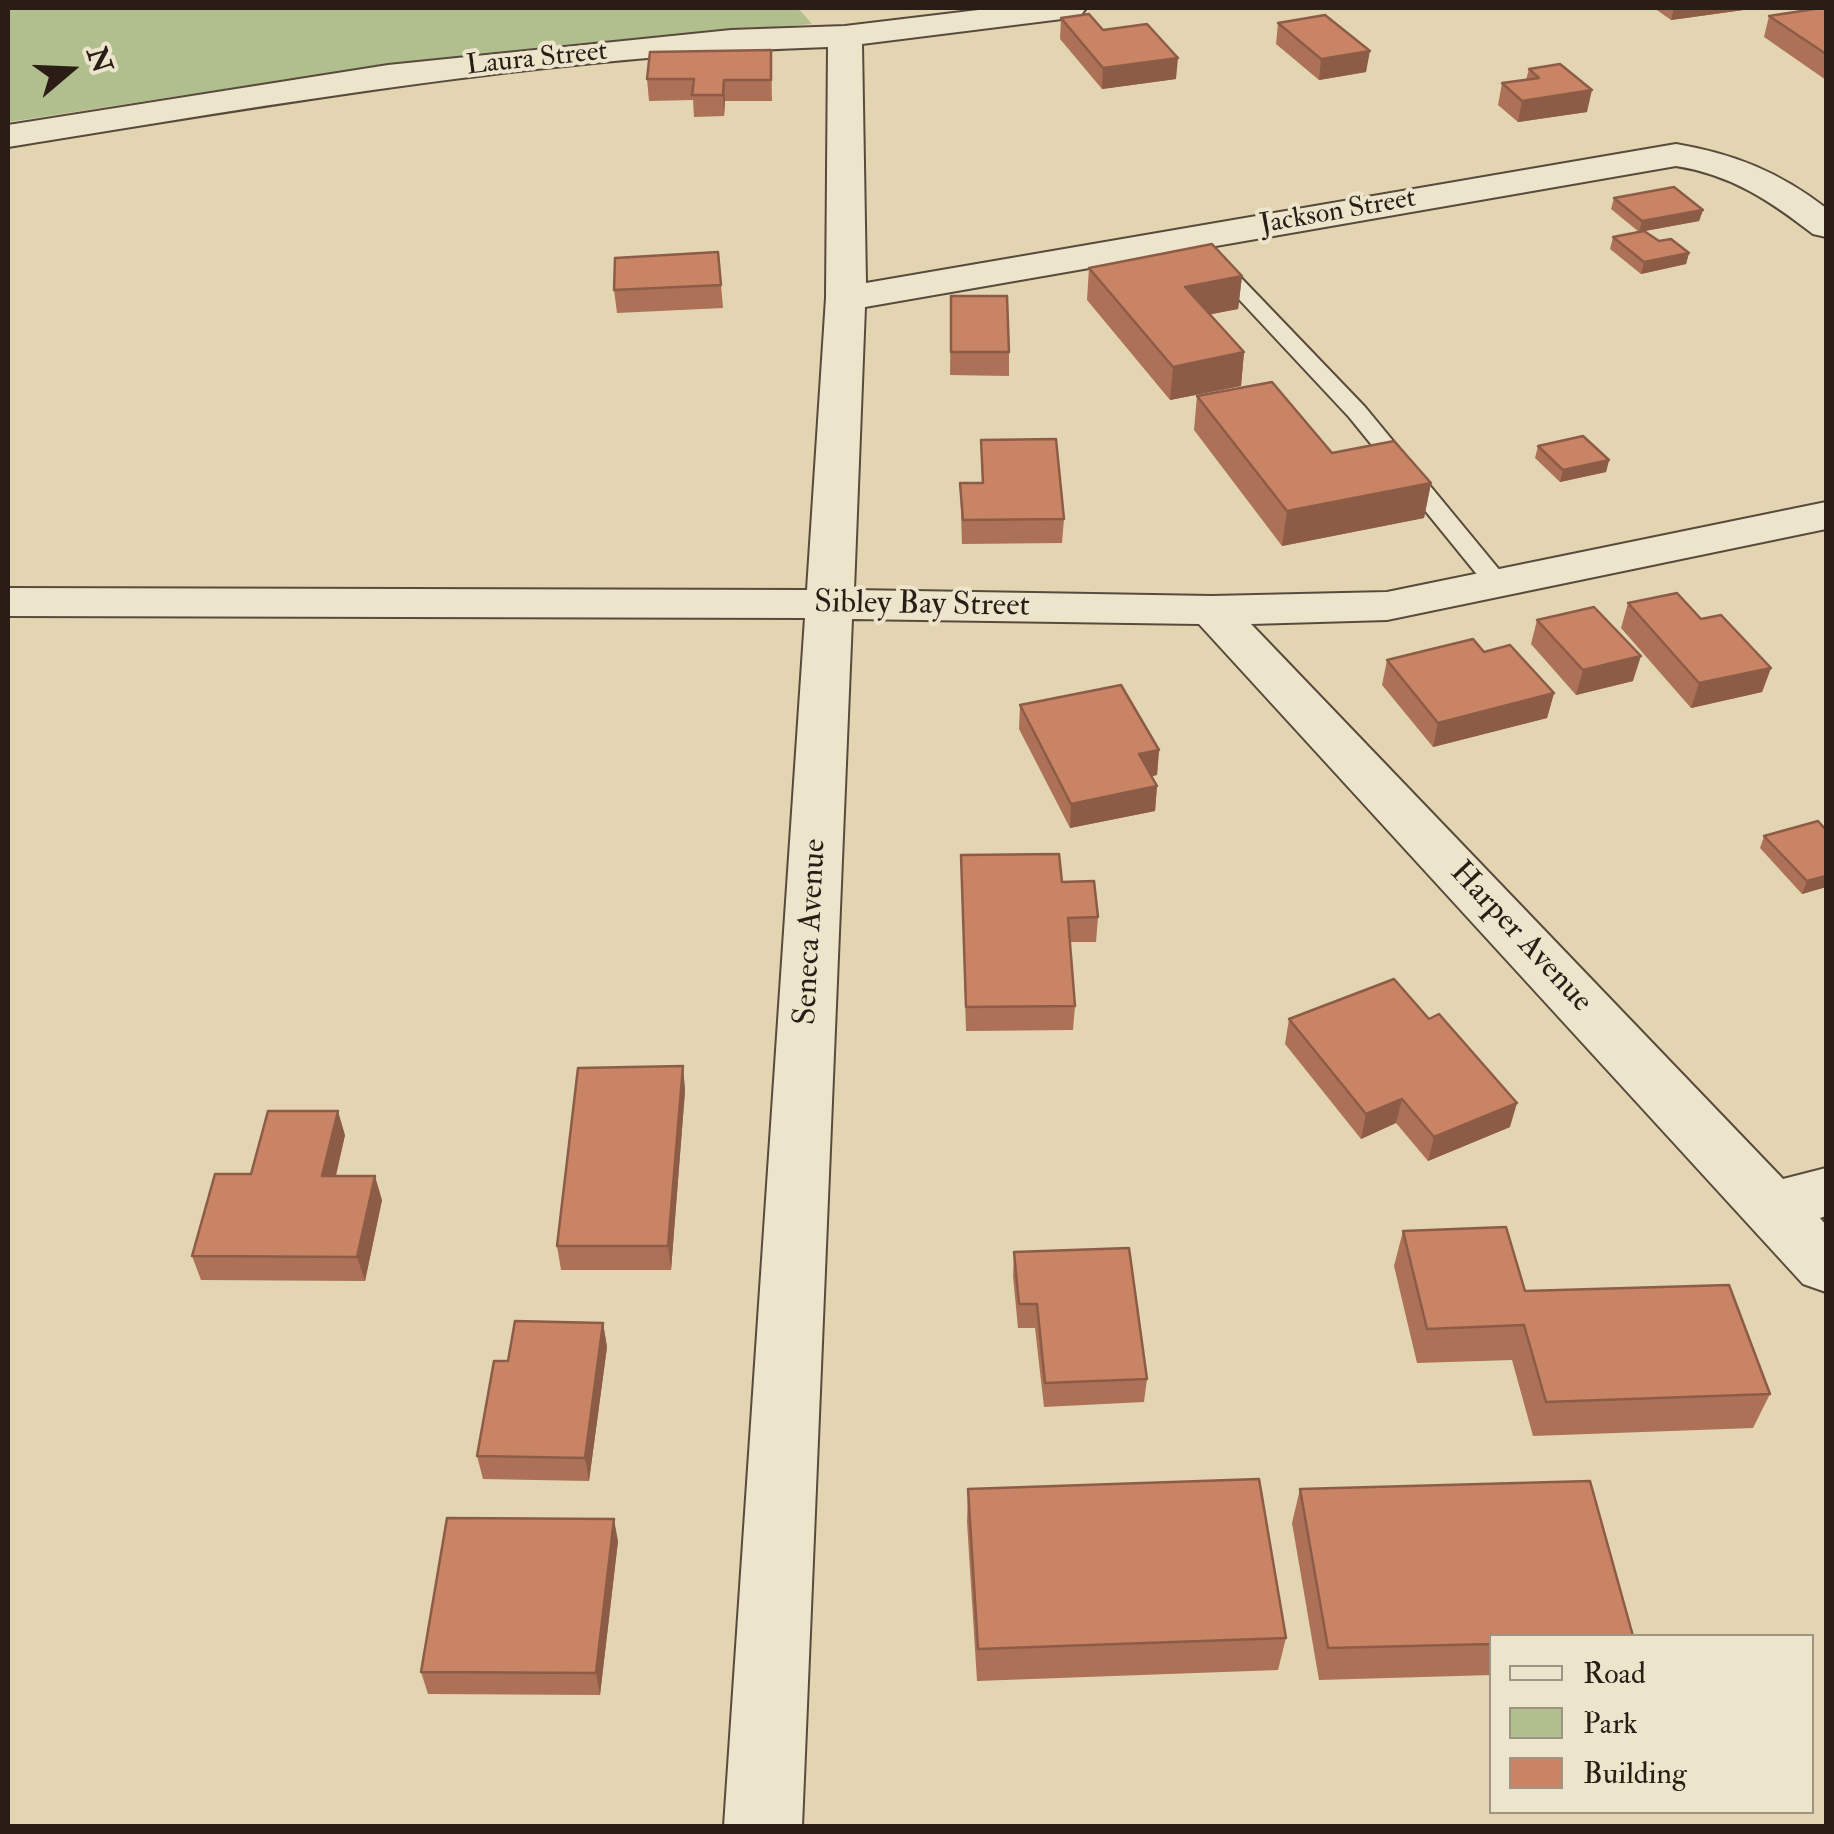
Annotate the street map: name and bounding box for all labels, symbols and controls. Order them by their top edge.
north arrow [20,20,120,120]
street label: Laura Street [465,36,609,84]
text: N [78,43,119,78]
street label: Jackson Street [1257,183,1419,243]
street label: Sibley Bay Street [814,585,1030,627]
street label: Seneca Avenue [788,838,836,1026]
street label: Harper Avenue [1440,855,1600,1021]
legend [1489,1634,1814,1814]
text: Road [1583,1655,1646,1692]
text: Park [1583,1705,1638,1742]
text: Building [1583,1755,1687,1792]

